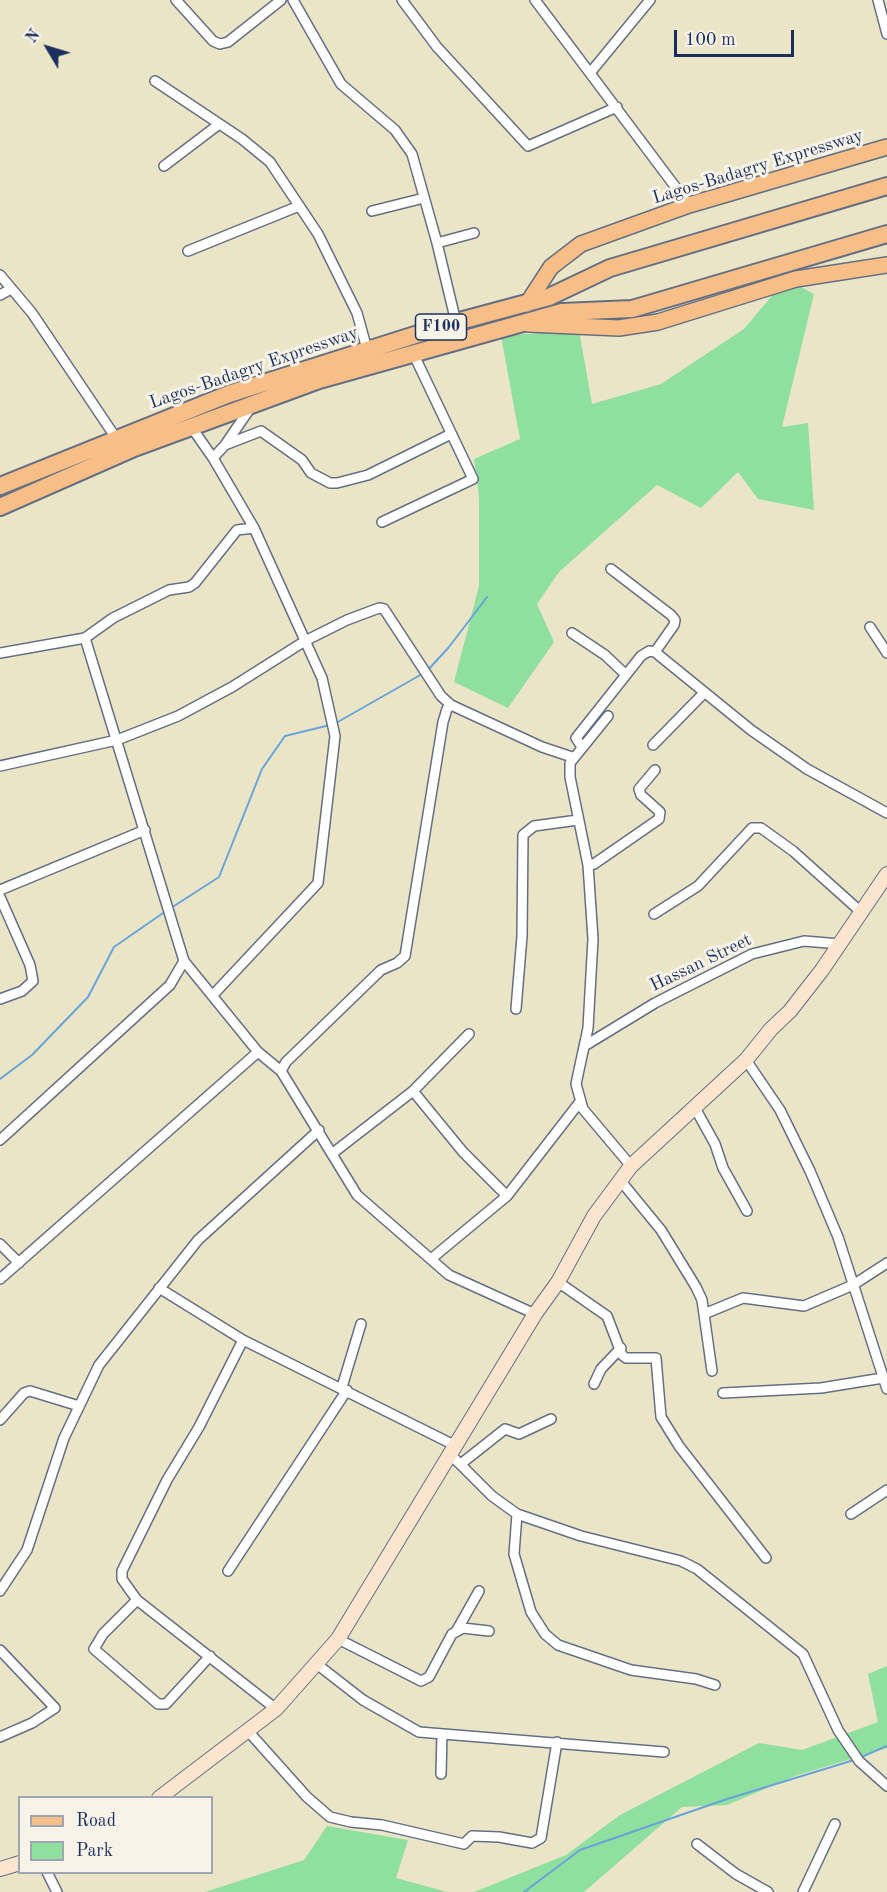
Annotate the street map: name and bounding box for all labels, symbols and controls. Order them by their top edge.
north arrow [18,18,78,78]
scale bar [677,18,797,56]
text: N [24,27,44,47]
text: 100 m [685,31,736,49]
street label: Lagos-Badagry Expressway [650,125,866,209]
road number: F100 [416,314,466,340]
street label: Lagos-Badagry Expressway [147,322,361,414]
street label: Hassan Street [647,929,755,997]
legend [18,1796,213,1874]
text: Road [76,1812,116,1830]
text: Park [76,1842,113,1860]

